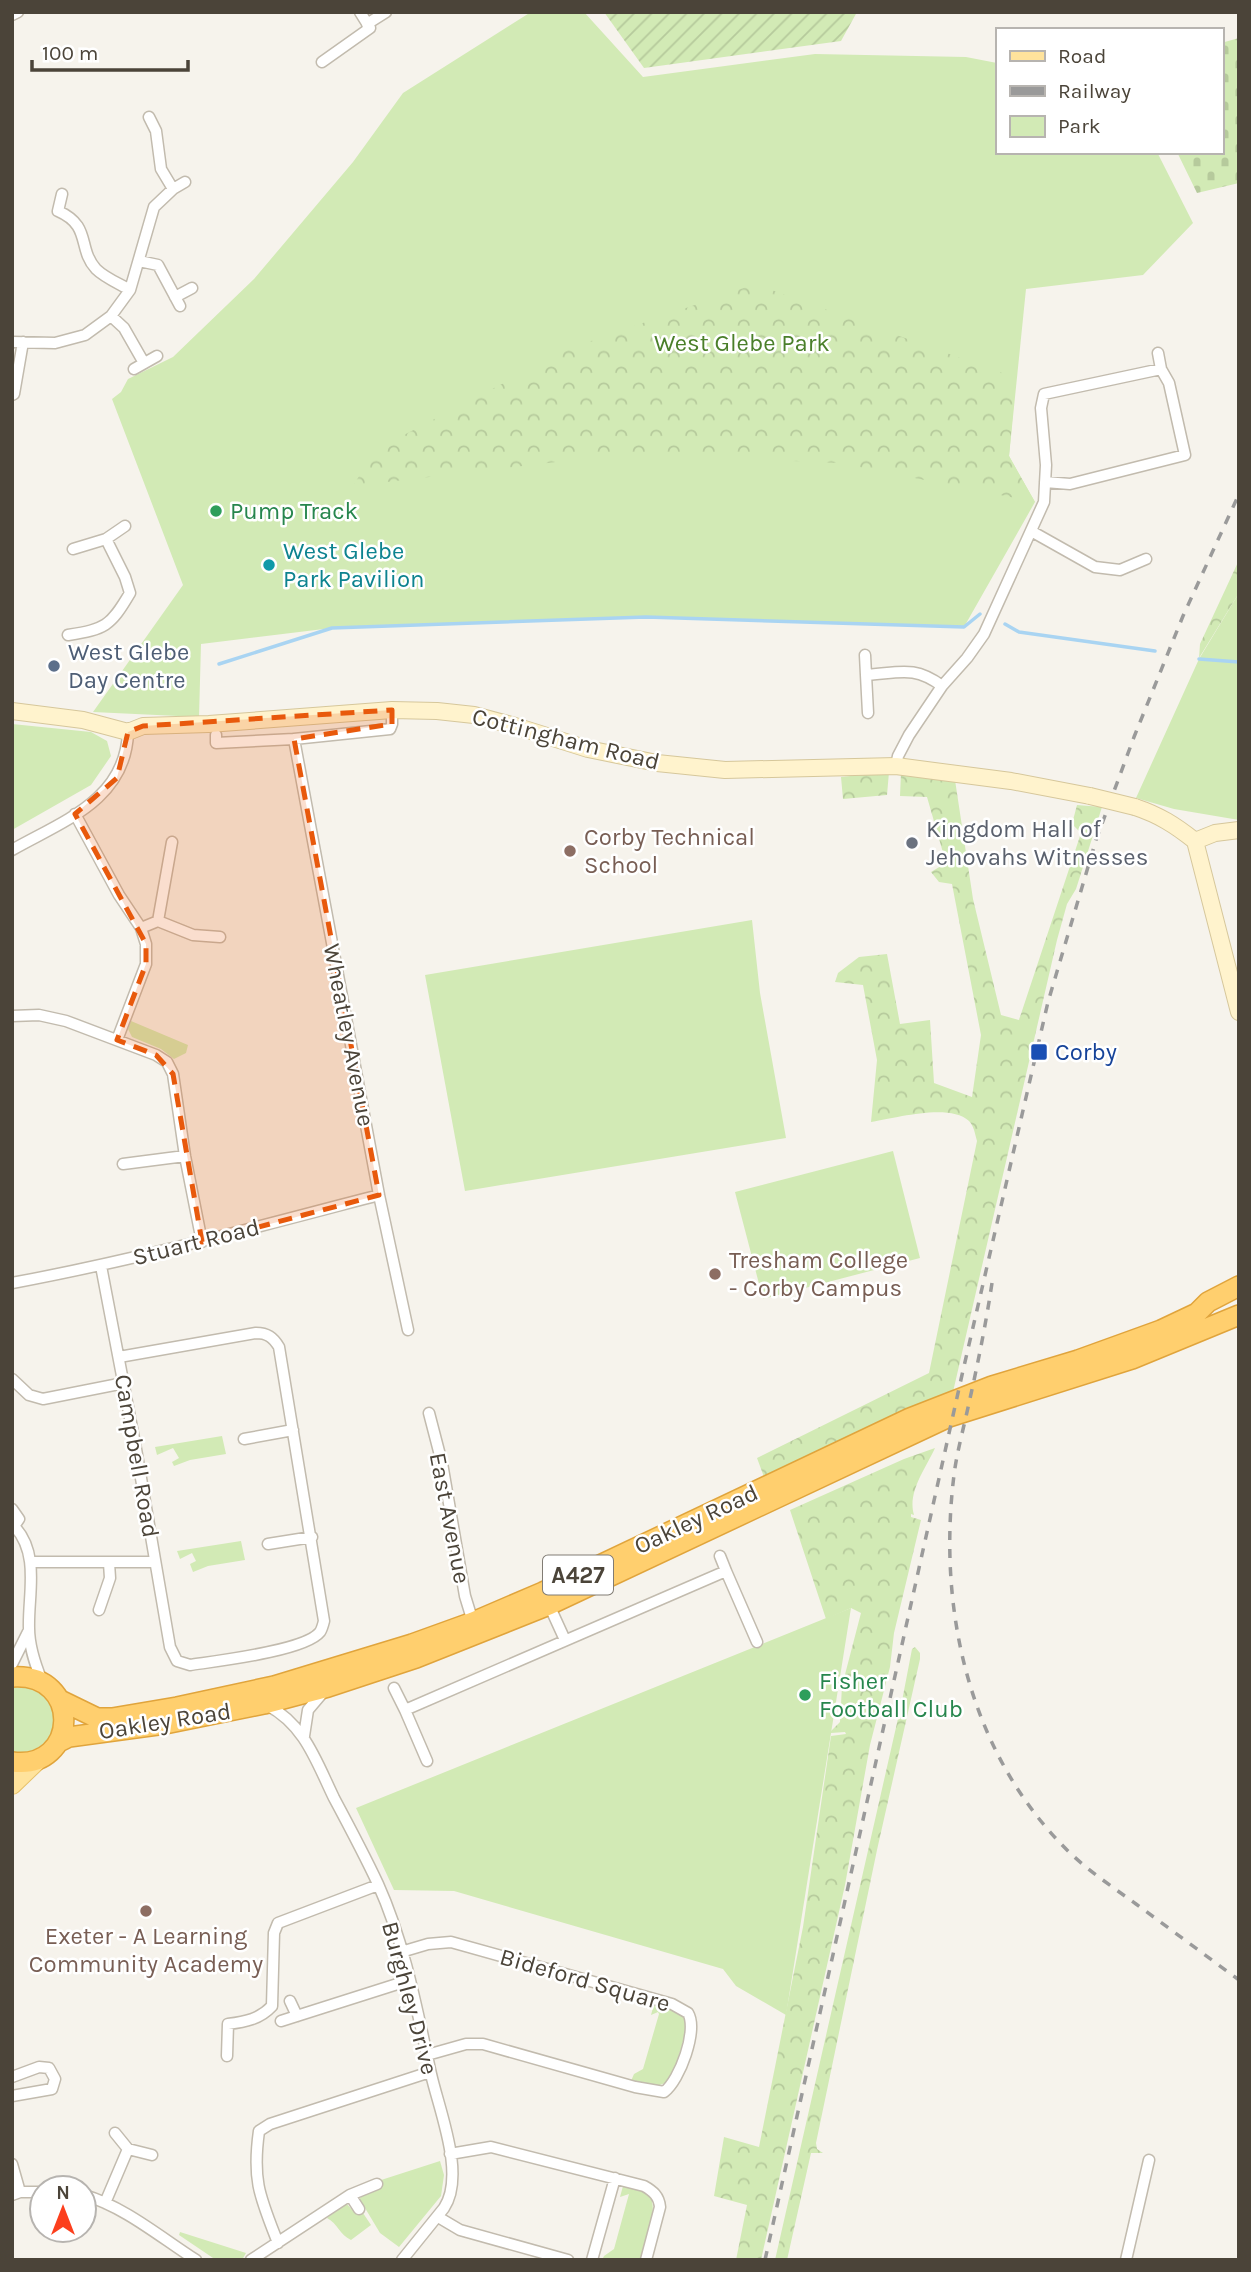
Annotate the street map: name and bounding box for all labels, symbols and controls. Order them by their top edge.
scale bar [32,28,187,72]
legend [996,28,1223,154]
text: 100 m [42,41,99,65]
text: Road [1058,44,1106,68]
text: Railway [1058,79,1131,103]
text: Park [1058,114,1101,138]
park label: West Glebe Park [654,329,830,357]
place label: Pump Track [230,497,358,525]
marker: Pump Track [208,503,224,519]
place label: West Glebe Park Pavilion [283,537,425,593]
marker: West Glebe Park Pavilion [261,557,277,573]
place label: West Glebe Day Centre [68,638,189,694]
marker: West Glebe Day Centre [46,658,62,674]
street label: Cottingham Road [469,702,663,776]
place label: Kingdom Hall of Jehovahs Witnesses [926,815,1148,871]
place label: Corby Technical School [584,823,755,879]
marker: Kingdom Hall of Jehovahs Witnesses [904,835,920,851]
marker: Corby Technical School [562,843,578,859]
street label: Wheatley Avenue [318,941,380,1129]
place label: Corby [1055,1038,1117,1066]
marker: Corby [1029,1042,1049,1062]
street label: Stuart Road [130,1213,262,1271]
place label: Tresham College - Corby Campus [729,1246,908,1302]
marker: Tresham College - Corby Campus [707,1266,723,1282]
street label: Campbell Road [109,1372,165,1540]
street label: East Avenue [424,1450,476,1586]
street label: Oakley Road [630,1478,762,1560]
road number: A427 [543,1556,613,1594]
place label: Fisher Football Club [819,1667,963,1723]
marker: Fisher Football Club [797,1687,813,1703]
street label: Oakley Road [97,1697,233,1745]
marker: Exeter - A Learning Community Academy [138,1903,154,1919]
street label: Burghley Drive [376,1918,444,2078]
place label: Exeter - A Learning Community Academy [29,1922,263,1978]
street label: Bideford Square [497,1942,673,2018]
north arrow [28,2174,98,2244]
text: N [56,2182,70,2204]

